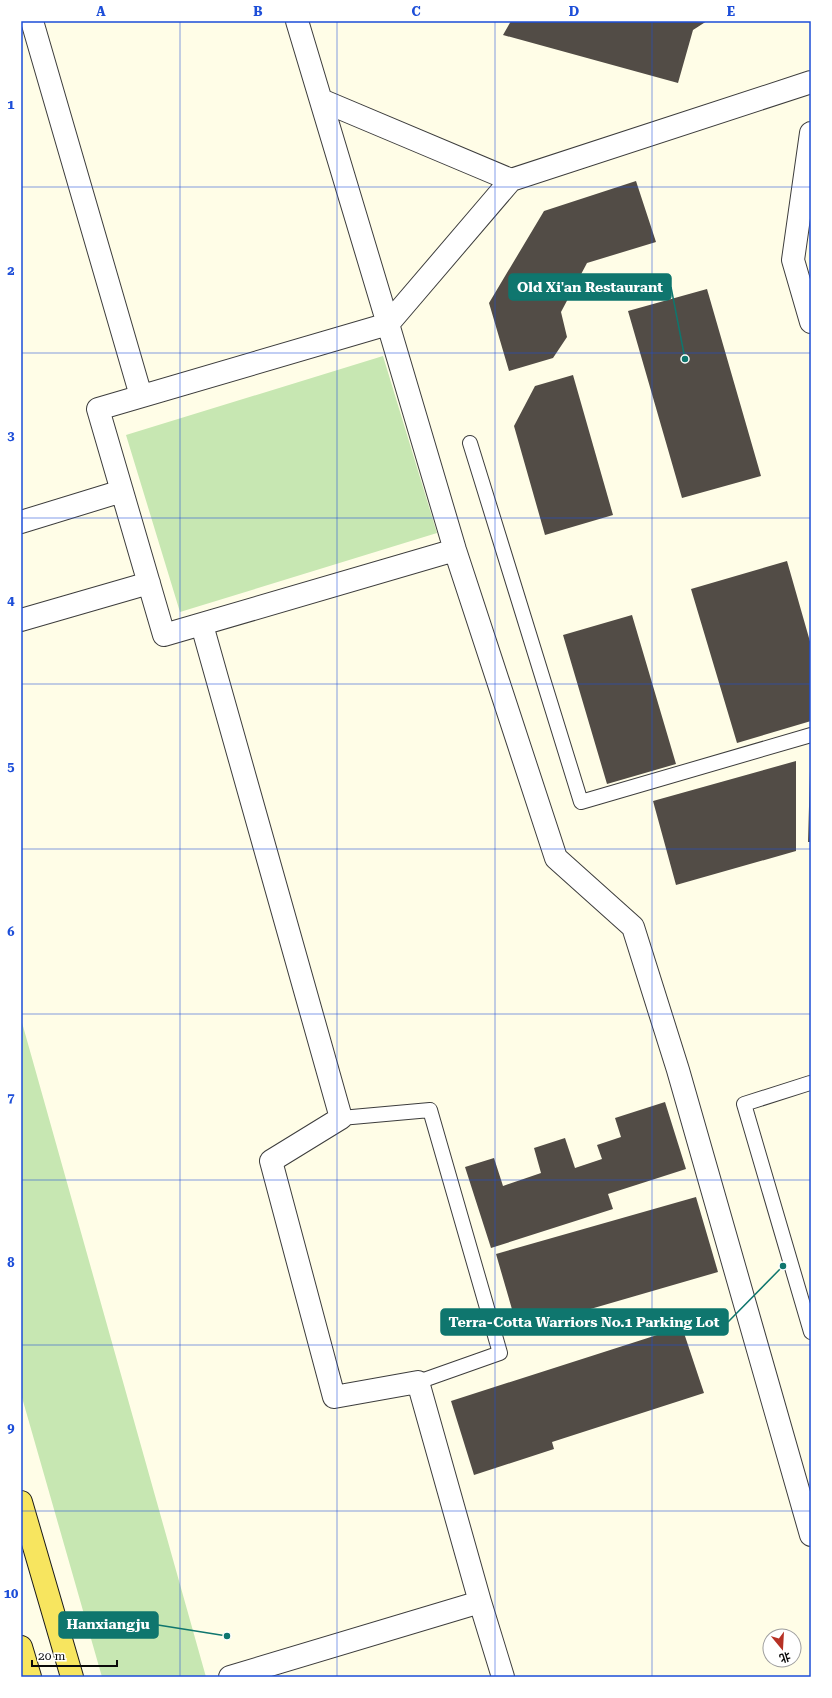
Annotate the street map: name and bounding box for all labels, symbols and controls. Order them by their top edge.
text: A [96,4,106,19]
text: B [253,4,263,19]
text: C [411,4,421,19]
text: D [569,4,579,19]
text: E [727,4,735,19]
text: 1 [7,97,15,112]
text: 2 [7,263,15,278]
callout: Old Xi'an Restaurant [509,274,671,300]
text: Old Xi'an Restaurant [517,279,663,295]
text: 3 [7,428,15,443]
text: 4 [7,593,15,608]
text: 5 [7,759,15,774]
text: 6 [7,924,15,939]
text: 7 [7,1090,15,1105]
text: 8 [7,1255,15,1270]
callout: Terra-Cotta Warriors No.1 Parking Lot [441,1309,728,1335]
text: Terra-Cotta Warriors No.1 Parking Lot [448,1314,720,1330]
text: 9 [7,1420,15,1435]
text: 10 [4,1586,18,1601]
callout: Hanxiangju [59,1612,158,1638]
text: Hanxiangju [66,1616,150,1632]
north arrow [762,1628,802,1668]
scale bar [32,1642,117,1668]
text: 20 m [38,1649,65,1663]
text: 北 [778,1649,792,1665]

